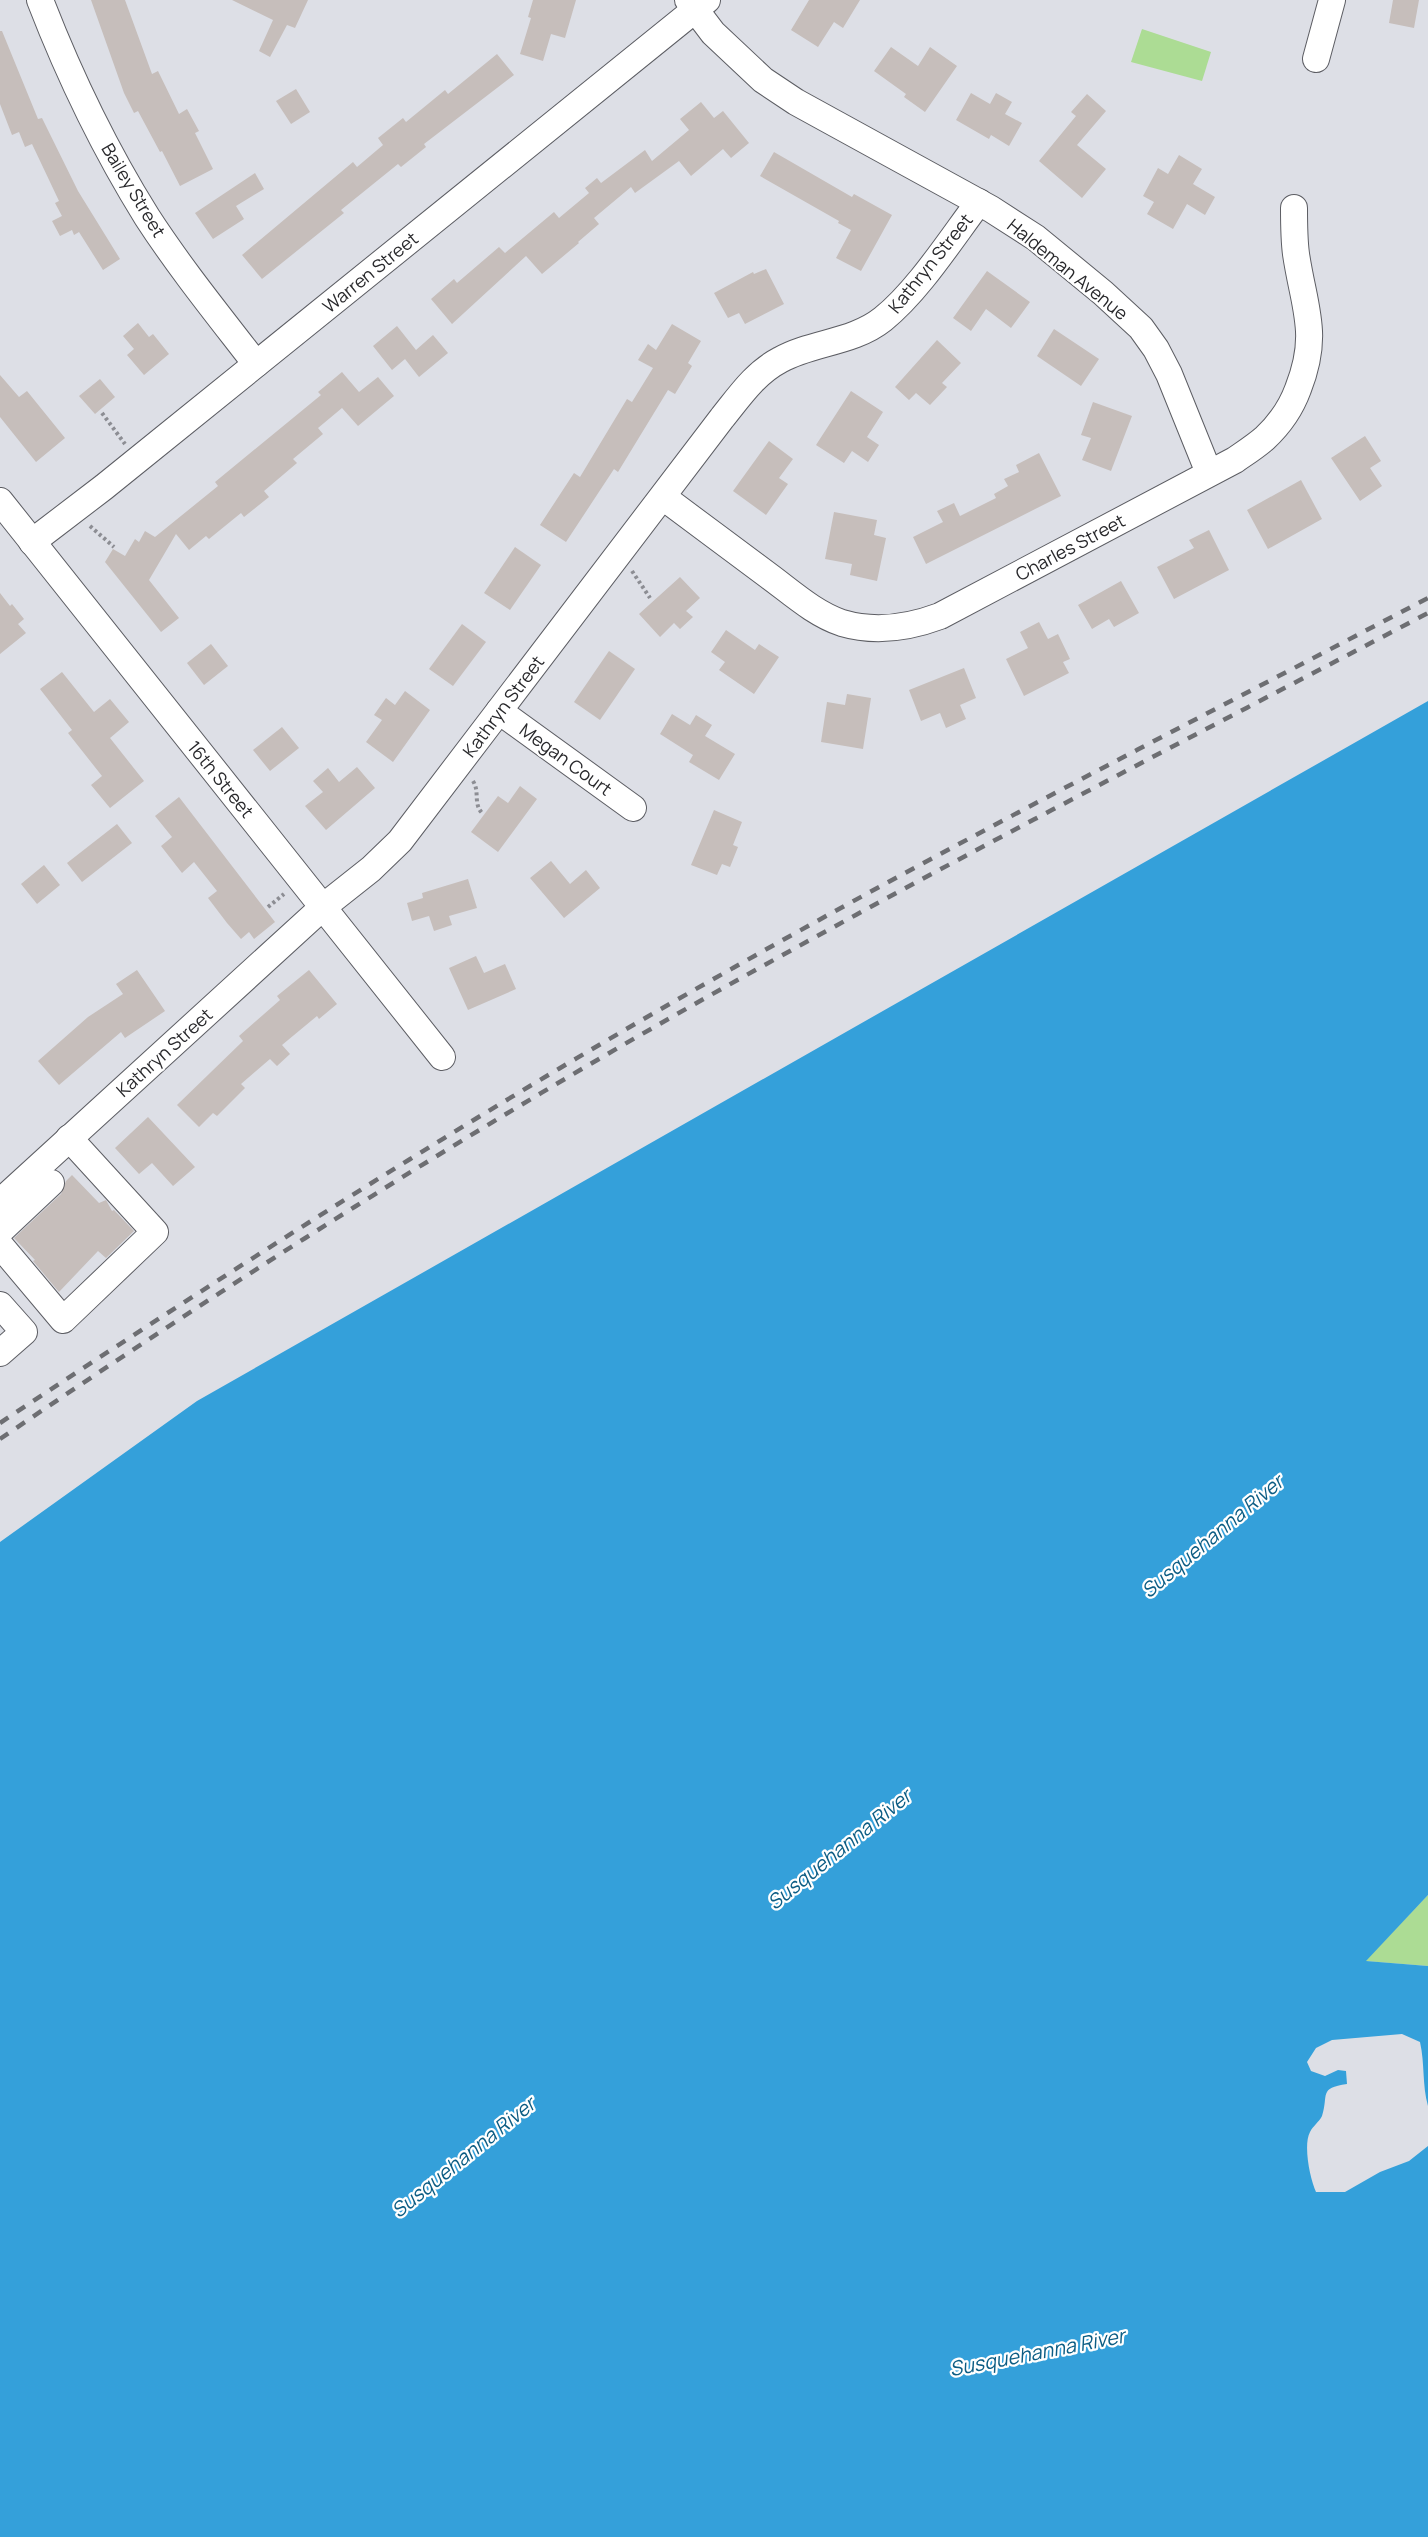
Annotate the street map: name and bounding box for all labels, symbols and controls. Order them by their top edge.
street label: Bailey Street [96,138,172,242]
street label: Kathryn Street [882,208,978,318]
street label: Haldeman Avenue [1003,213,1133,325]
street label: Warren Street [317,226,423,318]
street label: Charles Street [1011,508,1129,586]
street label: Kathryn Street [457,650,549,762]
street label: Megan Court [515,717,617,801]
street label: 16th Street [183,735,259,823]
street label: Kathryn Street [111,1002,217,1102]
water label: Susquehanna River [1135,1467,1291,1604]
water label: Susquehanna River [761,1781,919,1915]
water label: Susquehanna River [385,2089,543,2223]
water label: Susquehanna River [947,2321,1130,2382]

